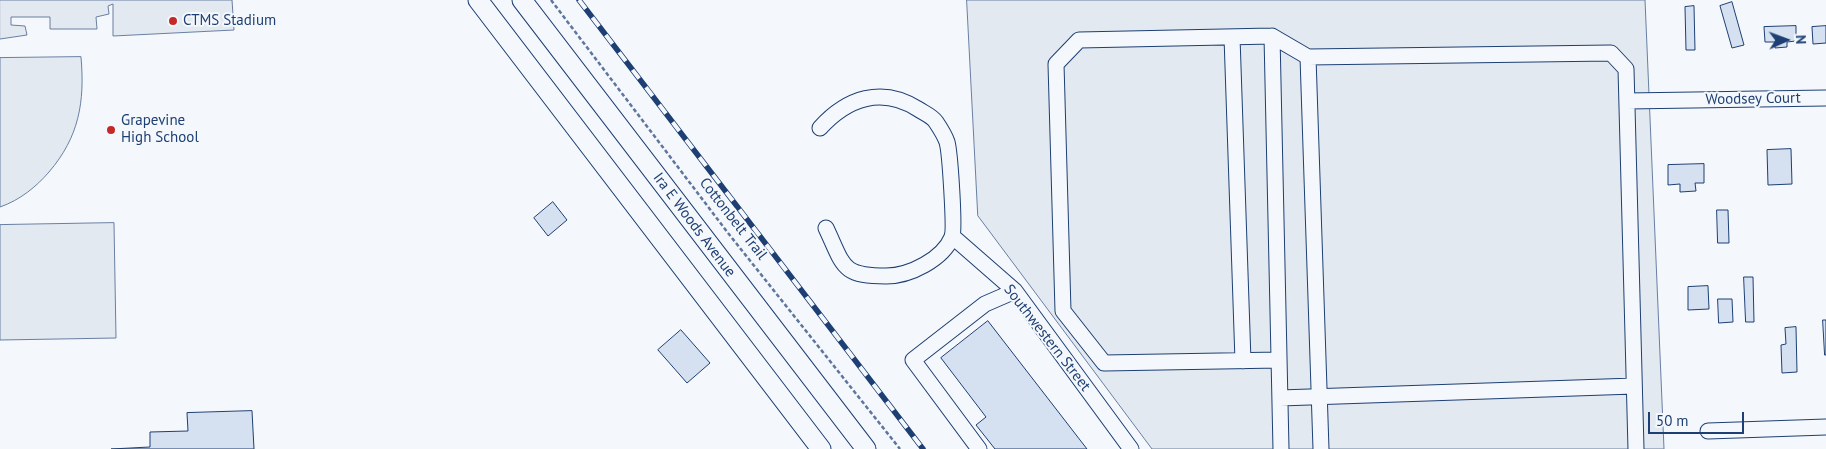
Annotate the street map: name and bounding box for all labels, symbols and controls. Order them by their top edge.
place label: CTMS Stadium [183,12,276,30]
marker: CTMS Stadium [167,15,179,27]
north arrow [1761,15,1811,65]
text: N [1792,35,1810,44]
street label: Woodsey Court [1705,89,1801,109]
place label: Grapevine High School [121,112,199,147]
marker: Grapevine High School [105,124,117,136]
street label: Ira E Woods Avenue [649,169,739,281]
street label: Cottonbelt Trail [695,174,771,264]
street label: Southwestern Street [1000,281,1094,395]
scale bar [1651,402,1747,434]
text: 50 m [1656,411,1689,430]

